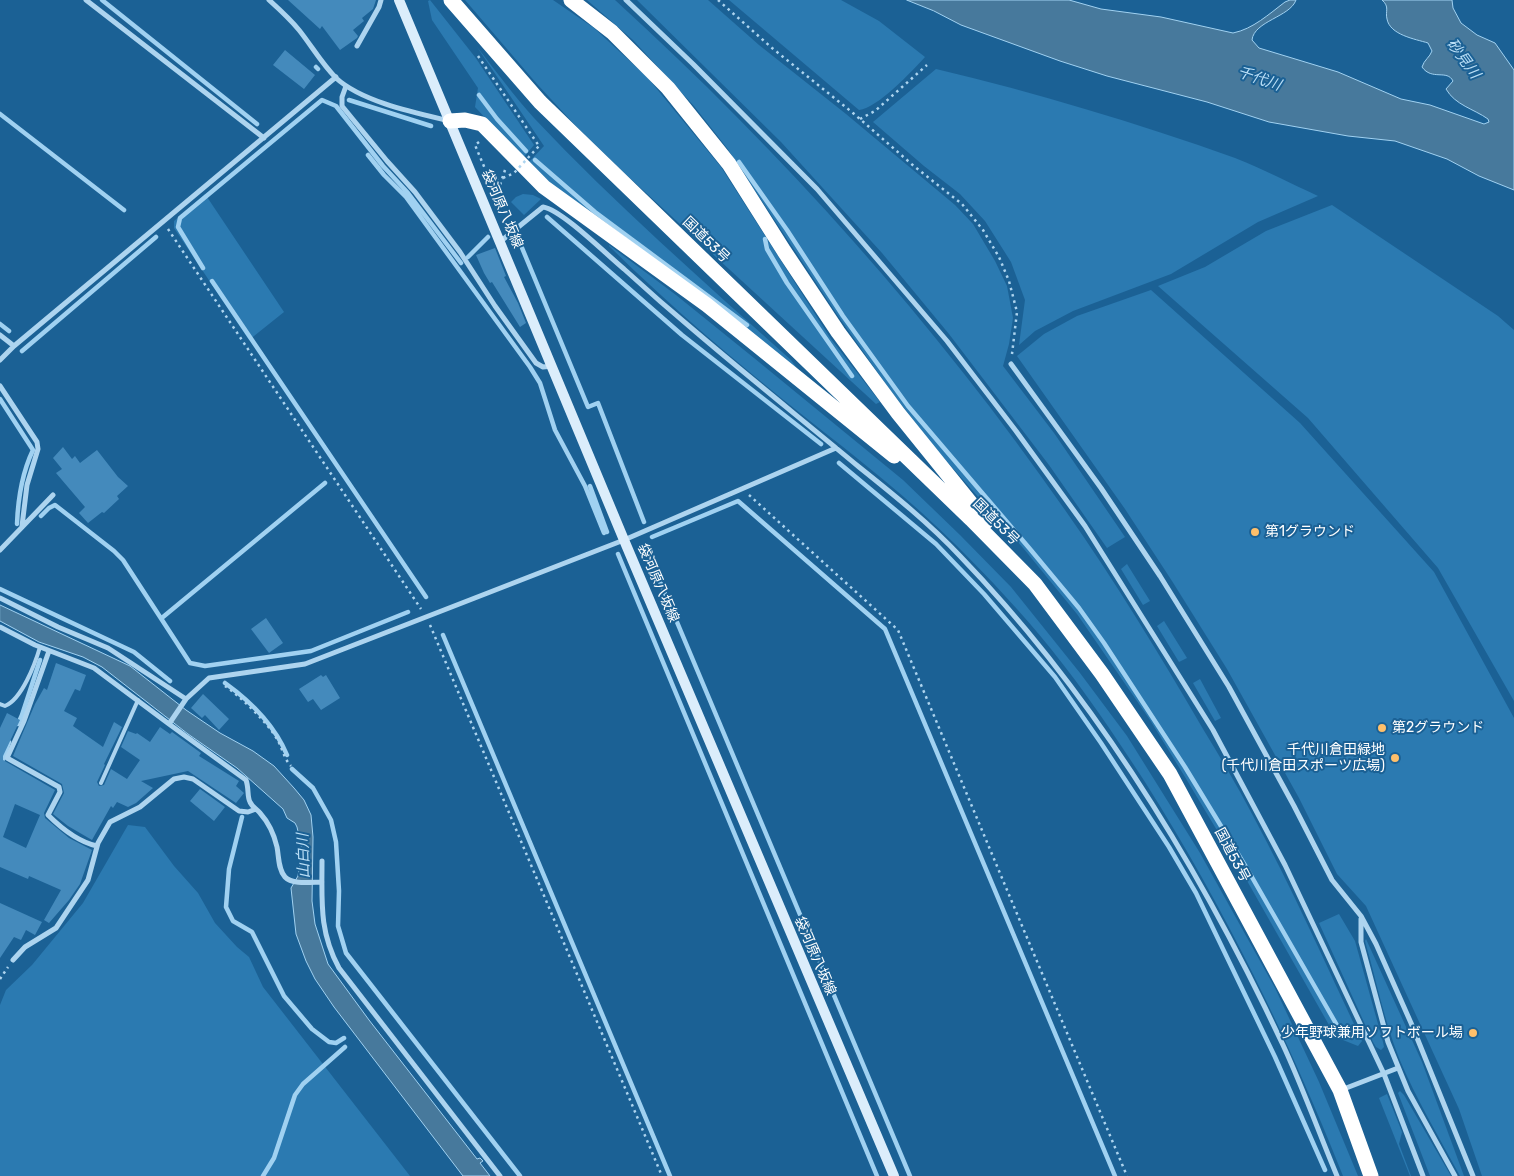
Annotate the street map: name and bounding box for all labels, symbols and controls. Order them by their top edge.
water label: 砂見川 [1442,36,1484,82]
water label: 千代川 [1235,63,1283,95]
street label: 袋河原八坂線 [478,167,526,251]
street label: 国道53号 [679,214,733,266]
street label: 国道53号 [969,495,1023,549]
place label: 第1グラウンド [1265,524,1355,540]
marker: 第1グラウンド [1249,526,1261,538]
street label: 袋河原八坂線 [634,541,682,625]
place label: 第2グラウンド [1392,720,1484,736]
marker: 第2グラウンド [1376,722,1388,734]
place label: 千代川倉田緑地 (千代川倉田スポーツ広場) [1222,742,1385,774]
marker: 千代川倉田緑地 (千代川倉田スポーツ広場) [1389,752,1401,764]
street label: 国道53号 [1211,825,1253,885]
water label: 山白川 [294,833,314,879]
street label: 袋河原八坂線 [791,914,839,998]
place label: 少年野球兼用ソフトボール場 [1281,1025,1463,1041]
marker: 少年野球兼用ソフトボール場 [1467,1027,1479,1039]

